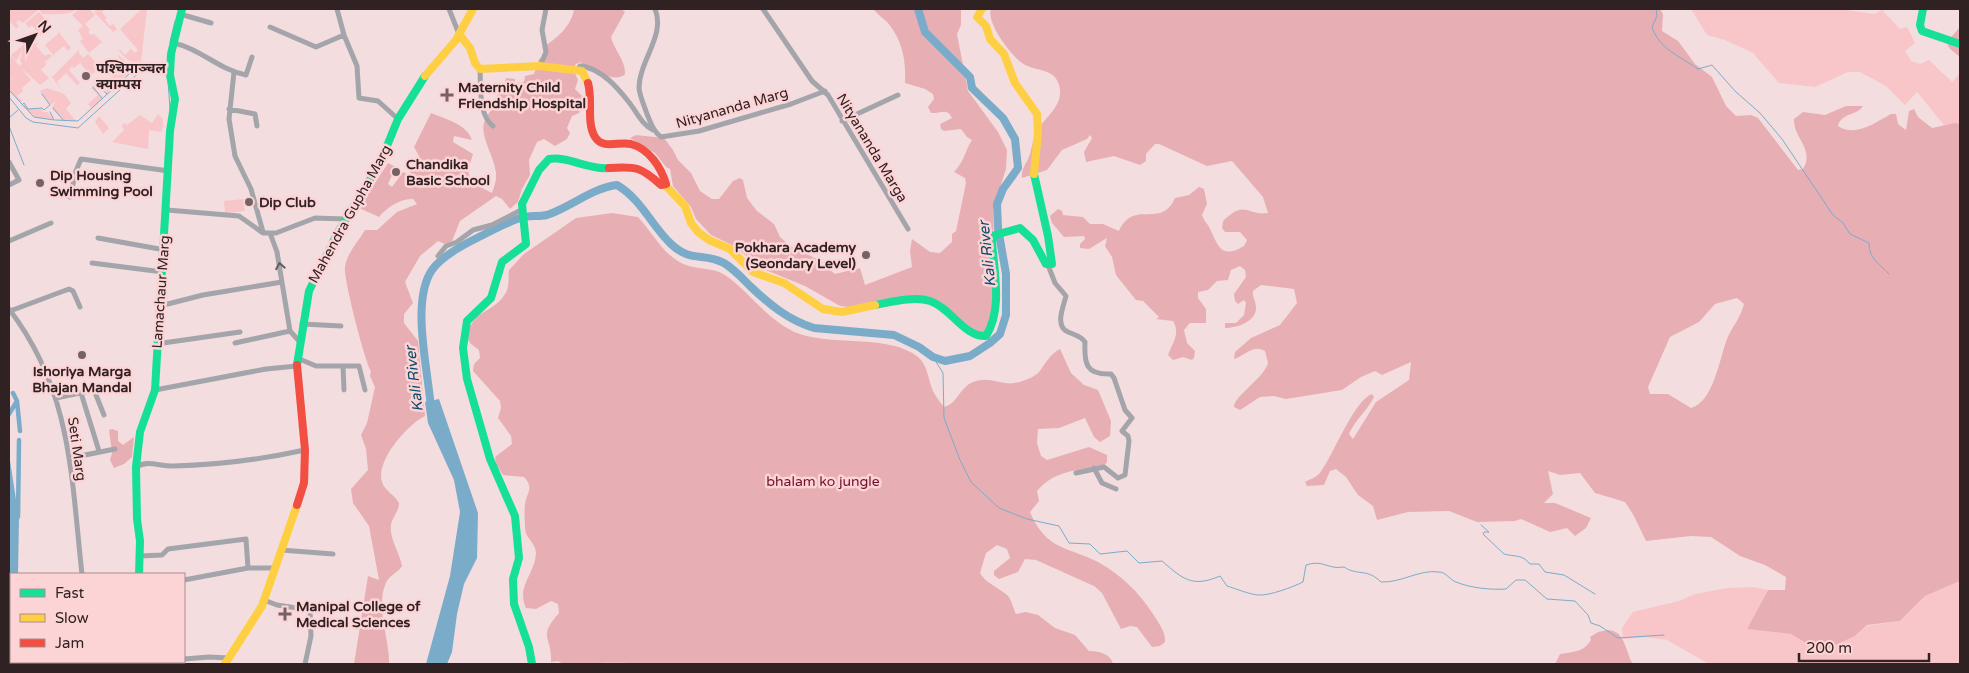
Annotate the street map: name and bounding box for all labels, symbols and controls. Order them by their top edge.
north arrow [10,10,60,60]
text: N [34,17,55,37]
place label: पश्‍चिमाञ्‍चल क्याम्पस [96,60,167,93]
marker: पश्‍चिमाञ्‍चल क्याम्पस [80,70,92,82]
place label: Maternity Child Friendship Hospital [458,79,586,112]
street label: Nityananda Marg [674,84,790,132]
marker: Maternity Child Friendship Hospital [440,88,454,102]
street label: Nityananda Marga [833,91,911,205]
street label: Mahendra Gupha Marg [305,142,395,286]
place label: Chandika Basic School [406,156,490,189]
marker: Chandika Basic School [390,166,402,178]
place label: Dip Housing Swimming Pool [50,167,153,200]
marker: Dip Housing Swimming Pool [34,177,46,189]
place label: Dip Club [259,194,316,211]
marker: Dip Club [243,196,255,208]
water label: Kali River [974,218,999,288]
street label: Lamachaur Marg [149,235,173,349]
place label: Pokhara Academy (Seondary Level) [735,239,856,272]
marker: Pokhara Academy (Seondary Level) [860,249,872,261]
one-way arrow [275,261,285,270]
water label: Kali River [401,343,427,413]
marker: Ishoriya Marga Bhajan Mandal [76,349,88,361]
place label: Ishoriya Marga Bhajan Mandal [32,363,132,396]
street label: Seti Marg [64,416,90,482]
park label: bhalam ko jungle [766,473,880,490]
legend [10,573,185,663]
text: Fast [55,584,85,602]
place label: Manipal College of Medical Sciences [296,598,421,631]
marker: Manipal College of Medical Sciences [278,607,292,621]
text: Slow [55,609,89,627]
scale bar [1799,630,1929,662]
text: Jam [55,634,84,652]
text: 200 m [1806,639,1852,657]

